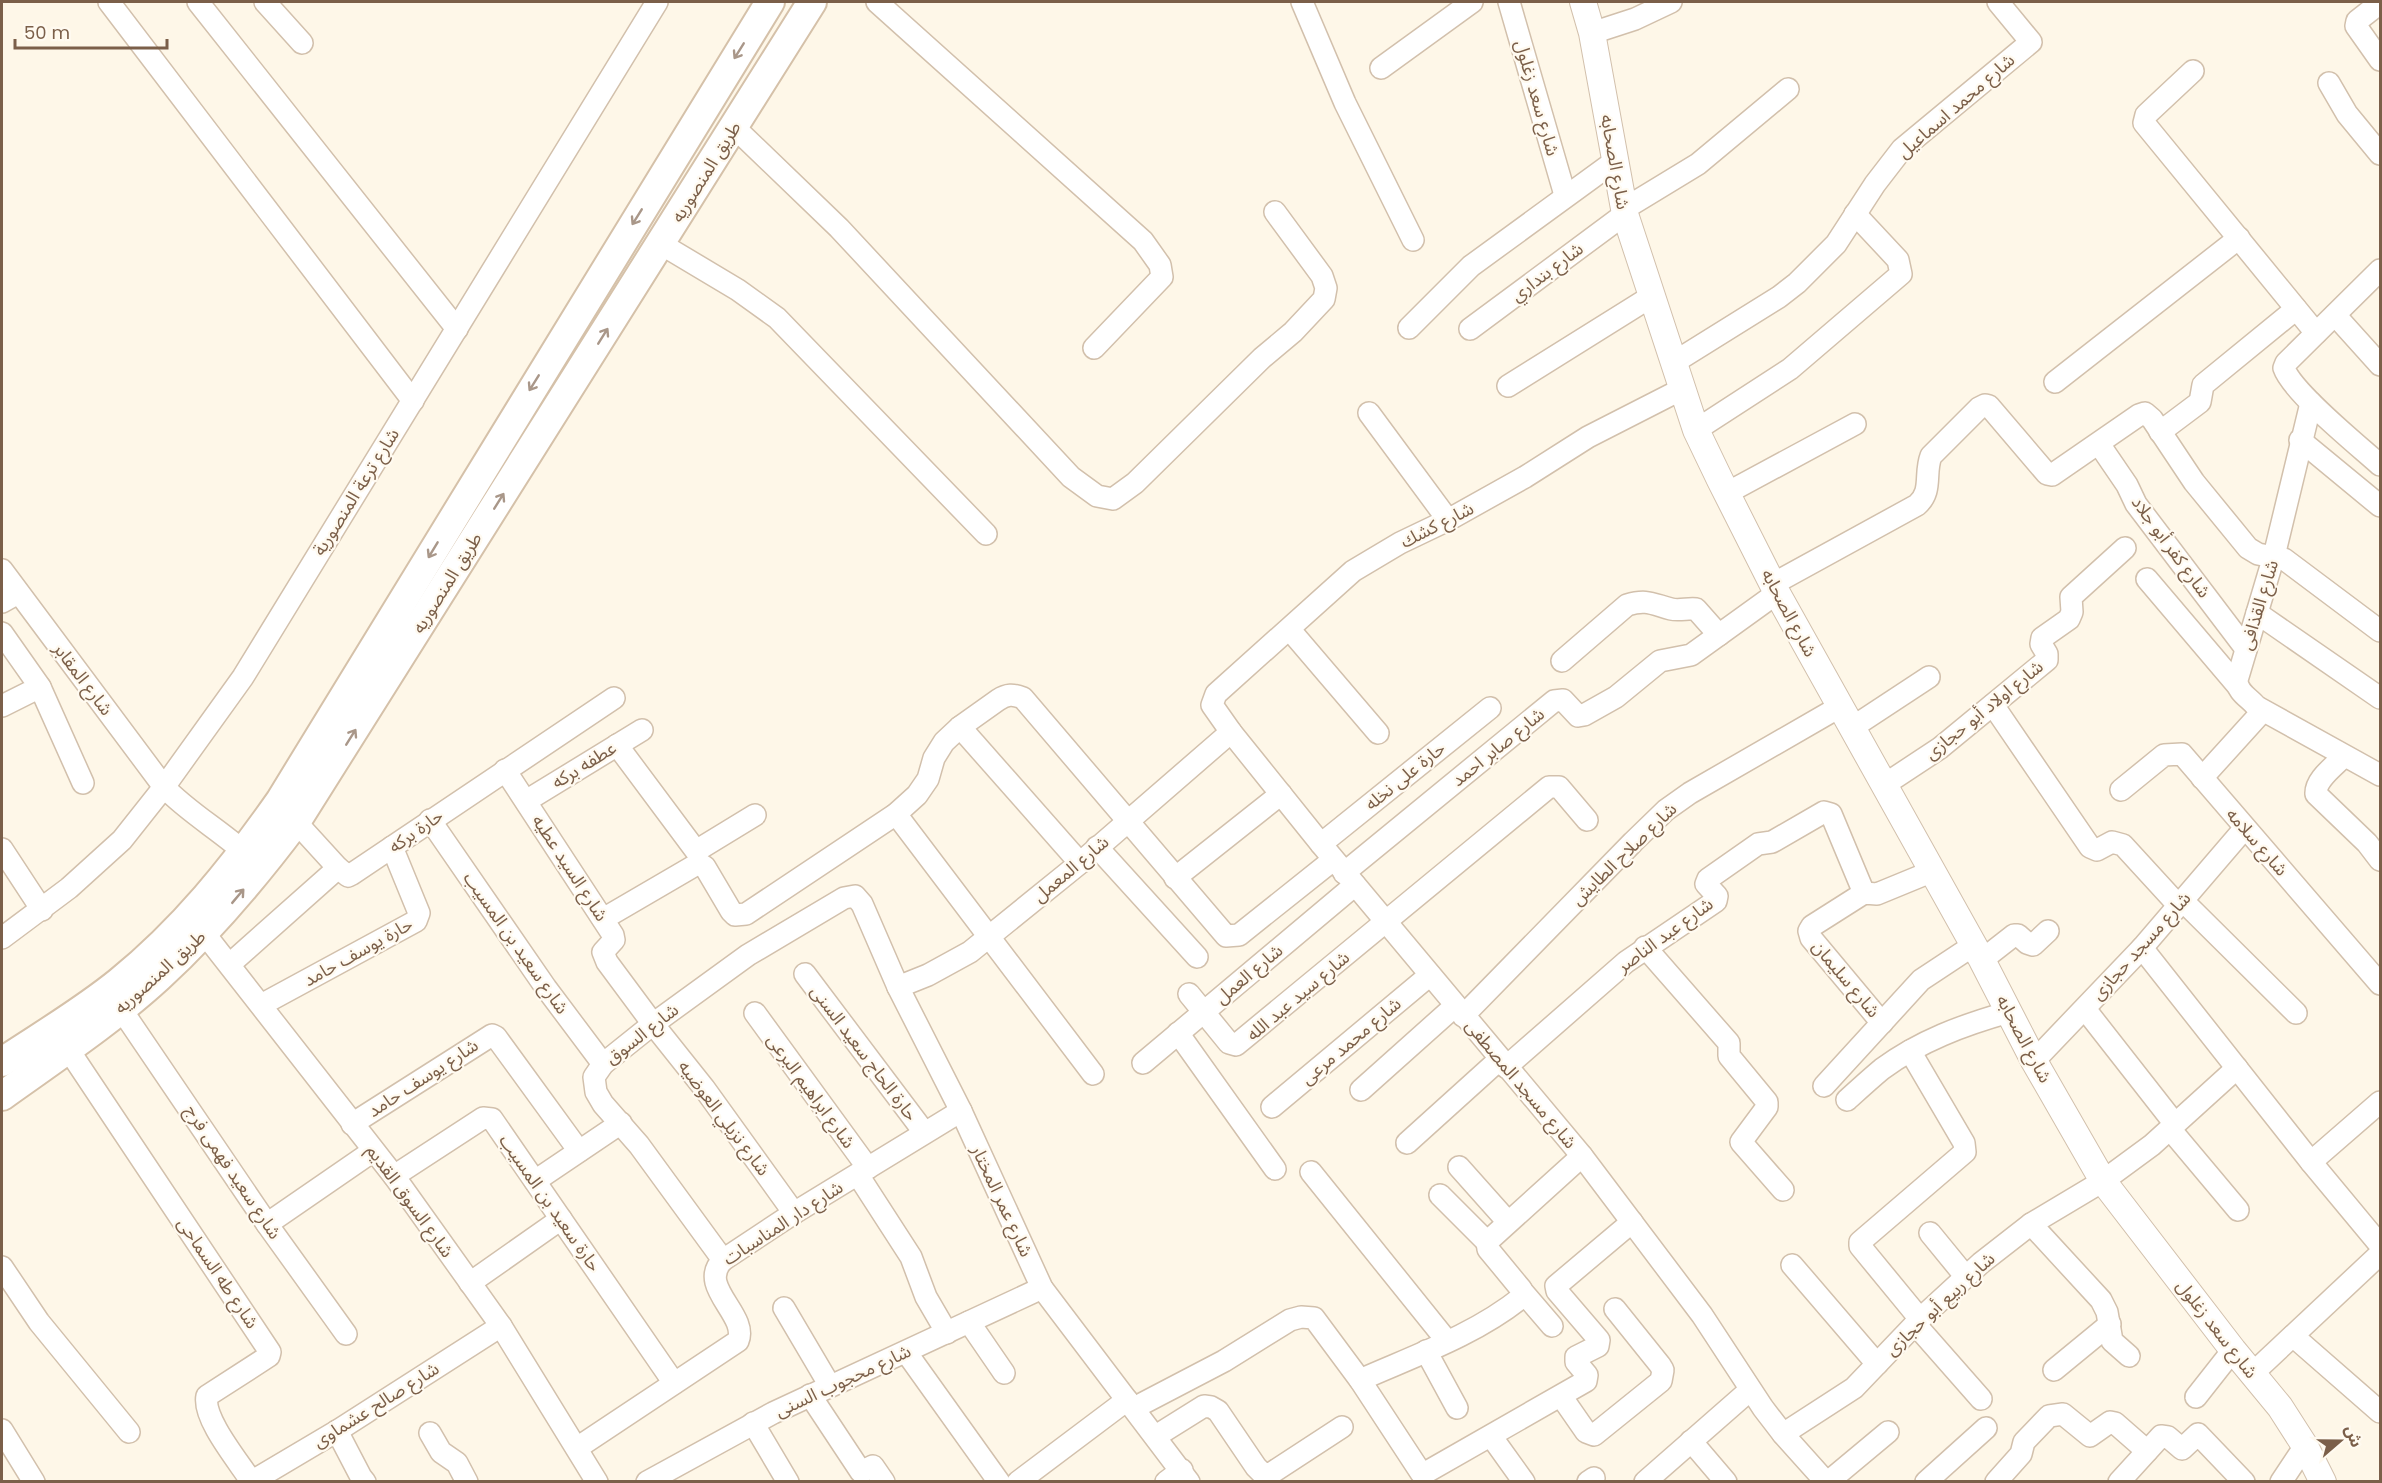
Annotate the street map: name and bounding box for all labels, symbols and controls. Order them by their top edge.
scale bar [15,12,166,50]
text: 50 m [24,20,70,45]
street label: شارع سعد زغلول [1507,37,1566,159]
one-way arrow [733,42,745,59]
street label: شارع محمد اسماعيل [1891,47,2021,165]
street label: شارع الصحابه [1593,112,1636,212]
street label: طريق المنصوريه [665,116,747,227]
one-way arrow [630,208,642,225]
street label: شارع بنداري [1505,236,1589,309]
one-way arrow [597,328,609,345]
one-way arrow [528,374,540,391]
street label: شارع ترعة المنصورية [306,423,407,561]
street label: شارع كفر أبو جلاد [2124,491,2217,604]
one-way arrow [494,493,506,510]
street label: شارع كشك [1396,495,1479,555]
street label: طريق المنصوريه [406,527,488,638]
one-way arrow [426,541,438,558]
street label: شارع القذافى [2233,557,2286,654]
street label: شارع الصحابه [1754,564,1823,662]
street label: شارع المقابر [46,636,119,722]
street label: شارع اولاد أبو حجازى [1919,654,2050,767]
street label: شارع صابر احمد [1446,701,1551,793]
one-way arrow [345,729,357,746]
street label: عطفه بركه [547,735,621,794]
street label: حارة على نخله [1359,735,1450,816]
street label: شارع صلاح الطايش [1565,797,1684,912]
street label: شارع سلامه [2219,802,2294,882]
street label: حارة بركه [383,803,448,858]
street label: شارع السيد عطيه [525,810,614,927]
street label: شارع المعمل [1027,829,1115,909]
street label: شارع سعيد بن المسيب [456,867,575,1020]
street label: شارع مسجد حجازى [2085,886,2198,1007]
one-way arrow [231,889,245,904]
street label: شارع عبد الناصر [1611,891,1719,980]
street label: حارة يوسف حامد [299,911,417,992]
street label: طريق المنصوريه [109,924,211,1019]
street label: شارع سليمان [1805,935,1886,1024]
street label: شارع العمل [1209,938,1289,1011]
street label: شارع سيد عبد الله [1241,945,1356,1048]
street label: حارة الحاج سعيد السنى [804,980,924,1126]
street label: شارع الصحابه [1989,990,2058,1088]
street label: شارع محمد مرعى [1295,991,1408,1092]
street label: شارع السوق [600,997,685,1072]
street label: شارع مسجد المصطفى [1458,1014,1583,1155]
street label: شارع ابراهيم البرعى [760,1028,862,1154]
street label: شارع يوسف حامد [363,1032,484,1124]
street label: شارع نزيلي العوضيه [671,1055,776,1182]
street label: شارع سعيد فهمى فرج [178,1100,288,1245]
street label: حارة سعيد بن المسيب [494,1129,607,1276]
street label: شارع السوق القديم [359,1139,460,1264]
street label: شارع عمر المختار [963,1140,1039,1262]
street label: شارع دار المناسبات [718,1174,849,1272]
street label: شارع طه السماحى [170,1212,265,1334]
street label: شارع ربيع أبو حجازى [1879,1246,2001,1363]
street label: شارع سعد زغلول [2169,1274,2264,1385]
street label: شارع محجوب السنى [771,1338,916,1425]
street label: شارع صالح عشماوى [308,1356,445,1455]
north arrow [2310,1411,2370,1471]
text: ش [2339,1422,2368,1450]

